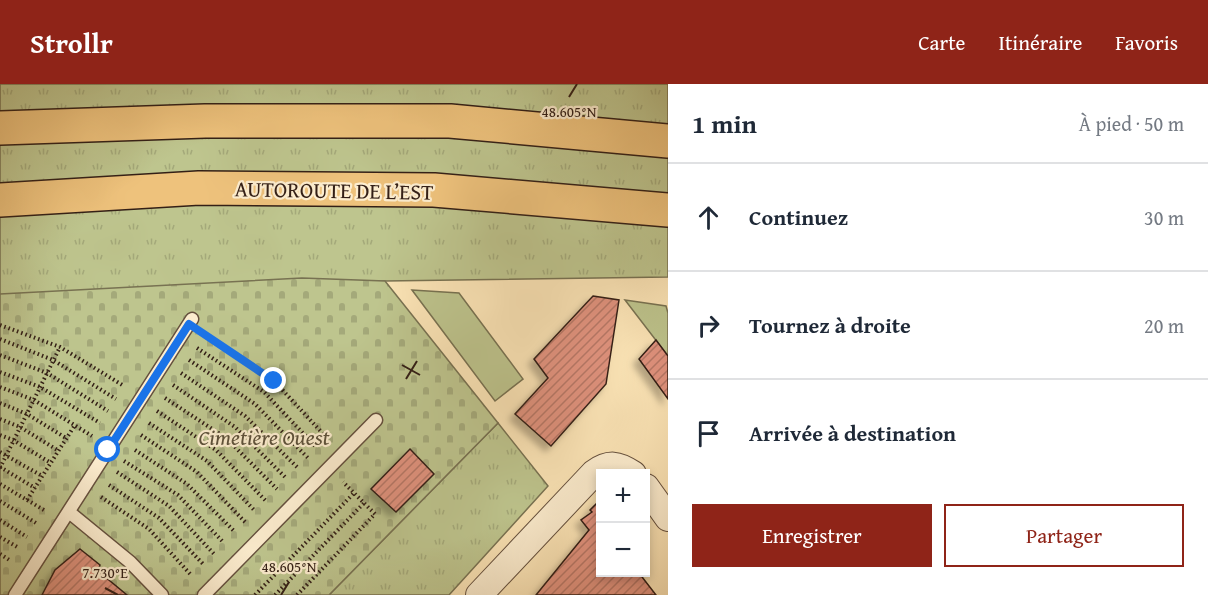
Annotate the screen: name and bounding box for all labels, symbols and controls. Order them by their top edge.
text: Strollr [30,22,113,63]
text: Carte [918,27,965,58]
text: Itinéraire [998,27,1082,58]
text: Favoris [1115,27,1178,58]
text: 48.605°N [542,101,597,122]
text: 1 min [692,104,757,143]
text: À pied · 50 m [1079,109,1184,138]
street label: AUTOROUTE DE L’EST [234,172,434,208]
icon: ahead [692,201,725,234]
text: Continuez [749,201,848,233]
text: 30 m [1144,203,1184,232]
icon: right [692,309,725,342]
text: Tournez à droite [749,309,911,341]
text: 20 m [1144,311,1184,340]
route end [260,367,286,393]
icon: arrive [692,417,725,450]
text: Arrivée à destination [749,417,956,449]
park label: Cimetière Ouest [198,421,331,453]
route start [94,436,120,462]
map controls [596,469,650,577]
button: + [596,469,650,523]
button: Enregistrer [692,504,932,567]
button: Partager [944,504,1184,567]
button: − [596,523,650,577]
text: 48.605°N [262,556,317,577]
text: 7.730°E [82,562,128,583]

